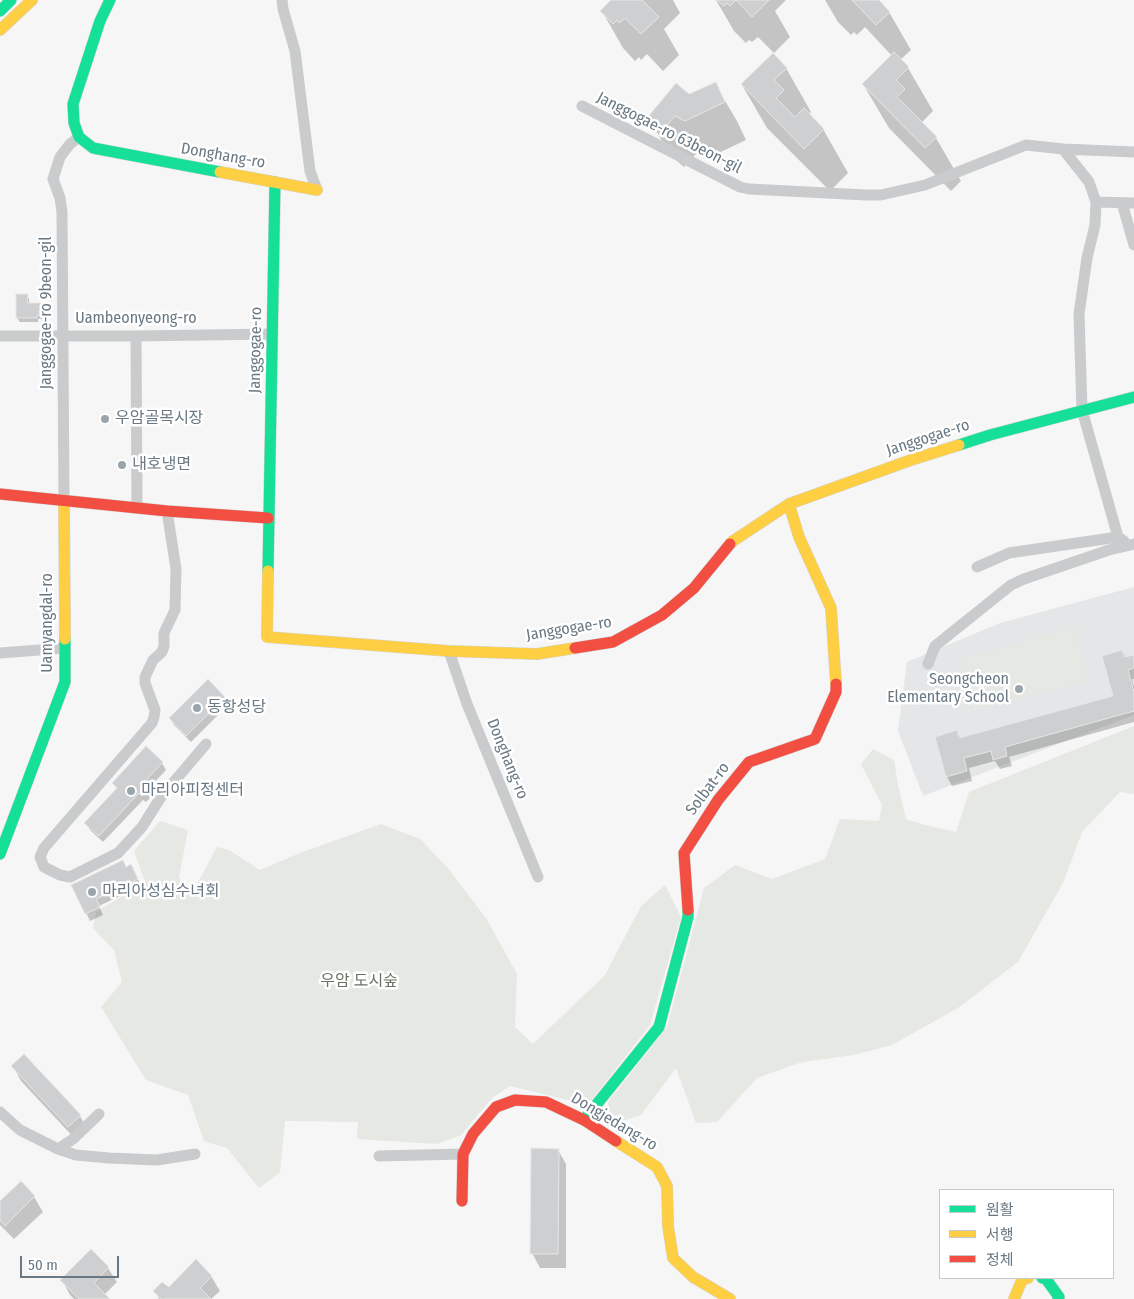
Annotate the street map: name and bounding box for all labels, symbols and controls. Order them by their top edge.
street label: Janggogae-ro 63beon-gil [593,88,745,178]
street label: Donghang-ro [179,139,267,173]
street label: Janggogae-ro 9beon-gil [37,237,57,389]
street label: Janggogae-ro [246,307,266,393]
street label: Uambeonyeong-ro [75,309,197,329]
place label: 우암골목시장 [115,409,203,429]
marker: 우암골목시장 [99,413,111,425]
street label: Janggogae-ro [884,416,972,460]
place label: 내호냉면 [132,455,191,475]
marker: 내호냉면 [116,459,128,471]
street label: Uamyangdal-ro [38,573,58,673]
street label: Janggogae-ro [525,613,613,645]
place label: Seongcheon Elementary School [887,670,1009,708]
marker: Seongcheon Elementary School [1013,683,1025,695]
place label: 동항성당 [207,698,266,718]
marker: 동항성당 [191,702,203,714]
street label: Donghang-ro [482,716,532,802]
street label: Solbat-ro [682,759,734,819]
place label: 마리아피정센터 [141,781,244,801]
marker: 마리아피정센터 [125,785,137,797]
place label: 마리아성심수녀회 [102,882,220,902]
marker: 마리아성심수녀회 [86,886,98,898]
park label: 우암 도시숲 [320,972,398,992]
street label: Dongjedang-ro [567,1089,661,1155]
legend [939,1189,1114,1279]
text: 원활 [986,1201,1014,1219]
text: 서행 [986,1226,1014,1244]
scale bar [22,1246,121,1278]
text: 정체 [986,1251,1014,1269]
text: 50 m [28,1256,58,1274]

